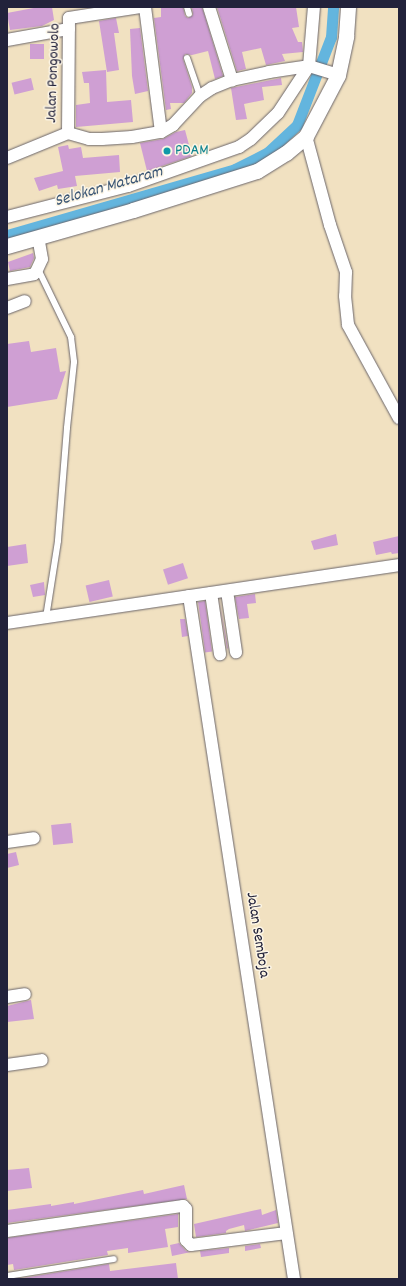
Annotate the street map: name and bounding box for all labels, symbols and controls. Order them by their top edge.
street label: Jalan Pongowolo [43,23,65,123]
place label: PDAM [175,141,209,161]
marker: PDAM [162,146,172,156]
water label: Selokan Mataram [53,163,165,213]
street label: Jalan Semboja [241,891,273,979]

